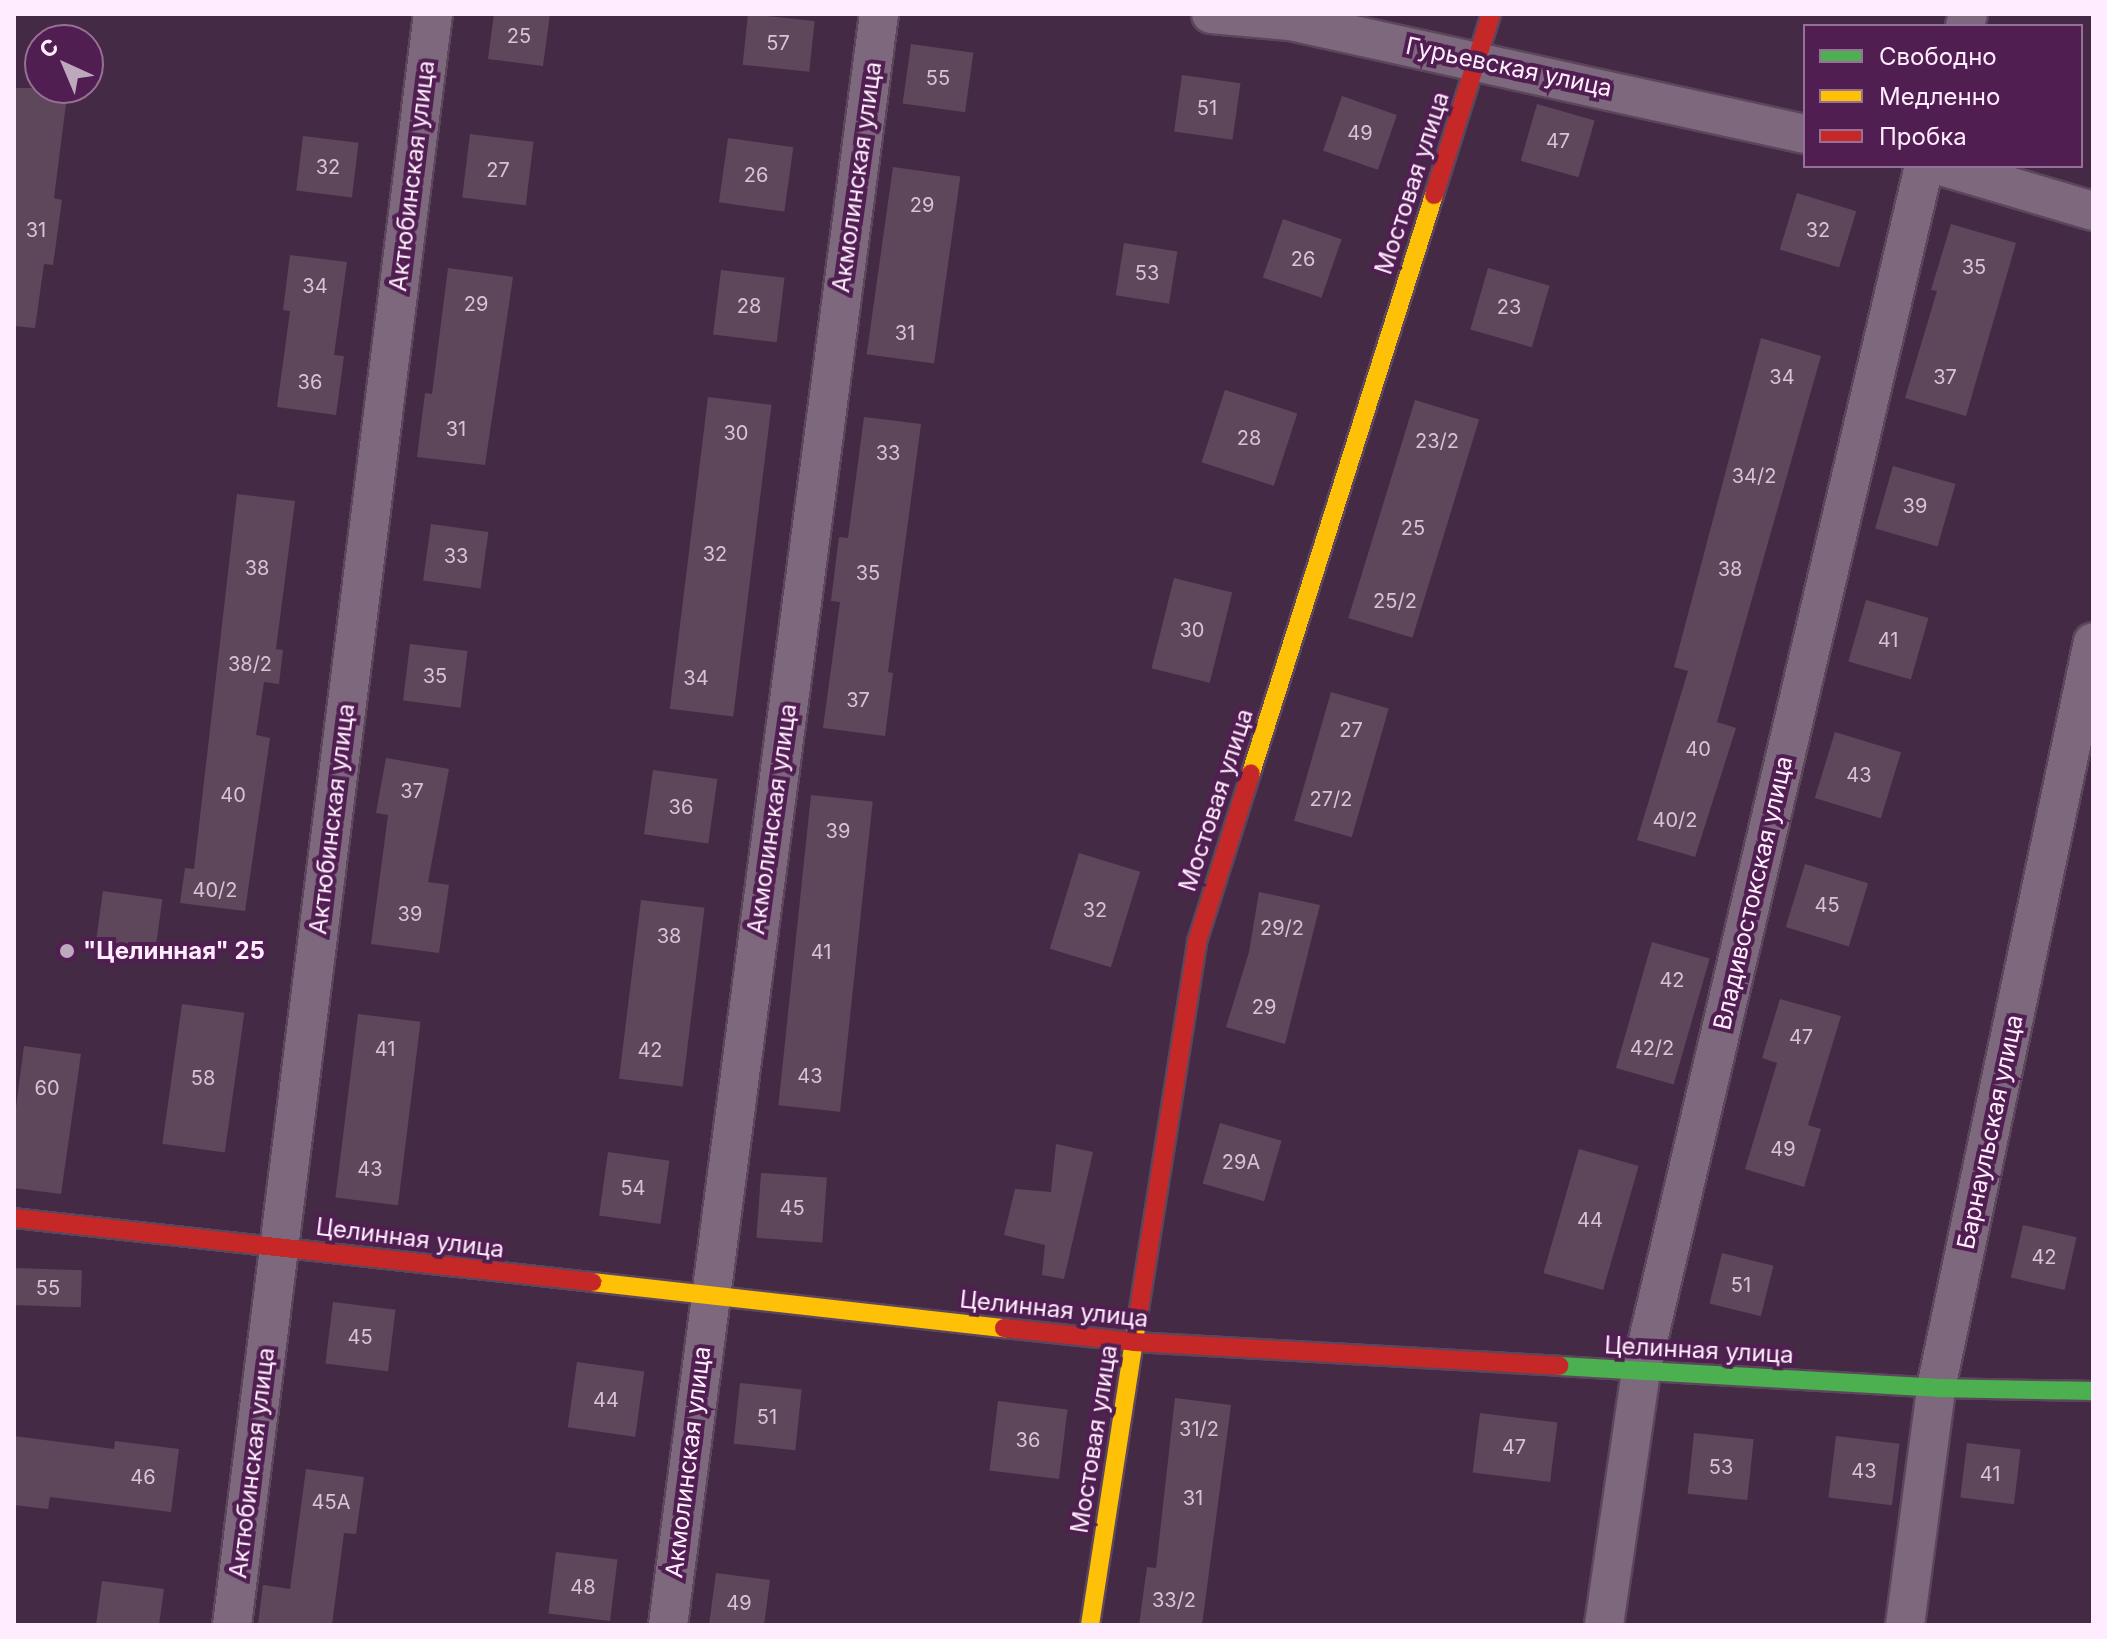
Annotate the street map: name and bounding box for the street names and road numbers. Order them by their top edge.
street label: Гурьевская улица [1403,31,1615,103]
street label: Актюбинская улица [384,59,440,293]
street label: Акмолинская улица [827,60,887,294]
street label: Мостовая улица [1369,88,1455,278]
street label: Актюбинская улица [304,702,360,936]
street label: Акмолинская улица [742,702,802,936]
street label: Мостовая улица [1173,705,1259,895]
street label: Владивостокская улица [1707,753,1799,1033]
street label: Барнаульская улица [1951,1012,2029,1252]
street label: Целинная улица [314,1212,506,1264]
street label: Целинная улица [958,1285,1150,1333]
street label: Целинная улица [1604,1331,1794,1369]
street label: Мостовая улица [1065,1343,1123,1535]
street label: Акмолинская улица [660,1345,716,1579]
street label: Актюбинская улица [224,1346,280,1580]

